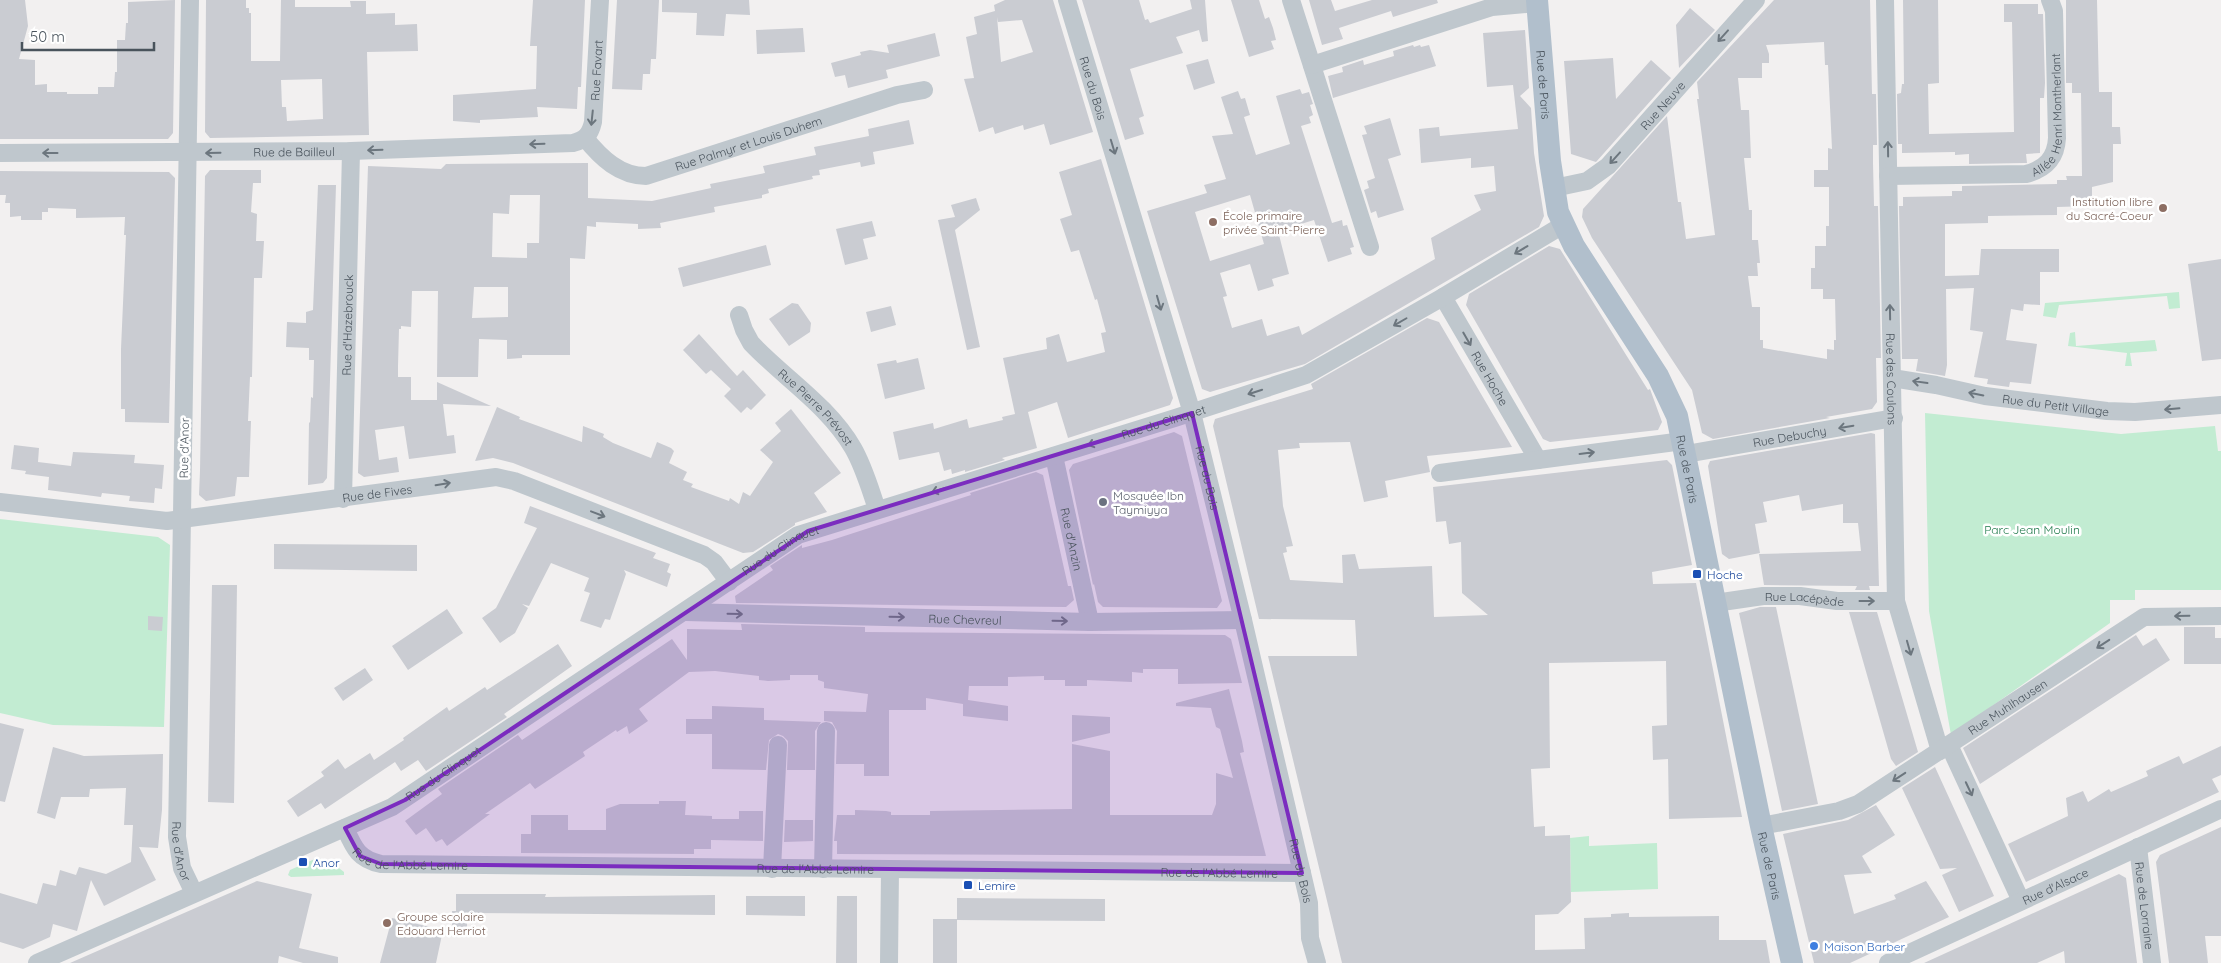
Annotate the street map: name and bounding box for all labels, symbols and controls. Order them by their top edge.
scale bar [22,20,155,52]
text: 50 m [30,27,65,46]
one-way arrow [1717,30,1729,43]
street label: Rue Favart [587,39,605,101]
street label: Rue de Paris [1534,50,1554,120]
street label: Allée Henri Montherlant [2029,53,2065,179]
street label: Rue du Bois [1077,54,1110,122]
street label: Rue Neuve [1637,78,1688,133]
one-way arrow [588,110,597,126]
street label: Rue Palmyr et Louis Duhem [673,112,824,174]
one-way arrow [1108,139,1118,155]
one-way arrow [530,140,546,149]
one-way arrow [1883,142,1893,158]
street label: Rue de Bailleul [253,144,335,159]
one-way arrow [367,145,384,155]
one-way arrow [42,148,58,158]
one-way arrow [205,148,221,158]
one-way arrow [1609,151,1621,164]
place label: Institution libre du Sacré-Coeur [2066,194,2153,223]
marker: Institution libre du Sacré-Coeur [2157,202,2169,214]
place label: École primaire privée Saint-Pierre [1223,208,1325,237]
marker: École primaire privée Saint-Pierre [1207,216,1219,228]
one-way arrow [1515,246,1529,256]
street label: Rue d'Hazebrouck [338,274,356,376]
one-way arrow [1154,294,1164,310]
one-way arrow [1885,304,1895,320]
one-way arrow [1394,317,1408,327]
one-way arrow [1463,332,1473,346]
street label: Rue des Coulons [1884,333,1900,426]
street label: Rue Hoche [1469,348,1512,408]
street label: Rue Pierre Prévost [775,365,857,448]
one-way arrow [1913,377,1929,387]
one-way arrow [1247,388,1263,398]
one-way arrow [1969,389,1985,399]
street label: Rue du Petit Village [2001,391,2110,419]
street label: Rue du Clinquet [1119,401,1207,442]
one-way arrow [2165,404,2181,414]
street label: Rue d'Anor [176,417,192,479]
street label: Rue Debuchy [1752,422,1827,450]
one-way arrow [1838,422,1854,432]
street label: Rue de Paris [1674,434,1702,505]
one-way arrow [1087,439,1103,448]
street label: Rue du Bois [1193,444,1223,512]
one-way arrow [1578,448,1594,458]
one-way arrow [434,478,450,488]
street label: Rue de Fives [341,481,413,505]
one-way arrow [932,486,948,496]
place label: Mosquée Ibn Taymiyya [1113,488,1184,517]
marker: Mosquée Ibn Taymiyya [1097,496,1109,508]
street label: Rue d'Anzin [1058,506,1086,572]
one-way arrow [590,510,605,519]
street label: Rue du Clinquet [739,522,821,578]
park label: Parc Jean Moulin [1984,522,2080,537]
place label: Hoche [1707,567,1743,582]
marker: Hoche [1691,568,1703,580]
street label: Rue Lacépède [1765,589,1844,609]
one-way arrow [1858,596,1875,606]
one-way arrow [726,609,742,618]
street label: Rue Chevreul [928,610,1002,627]
one-way arrow [2175,611,2191,621]
one-way arrow [888,612,905,622]
one-way arrow [1051,616,1067,626]
one-way arrow [1905,639,1915,655]
one-way arrow [2097,639,2111,649]
street label: Rue Muhlhausen [1965,675,2050,738]
street label: Rue du Clinquet [402,742,483,803]
one-way arrow [1892,772,1906,782]
one-way arrow [1965,781,1975,796]
street label: Rue d'Anor [169,821,195,884]
street label: Rue de Paris [1755,830,1785,902]
street label: Rue du Bois [1287,837,1316,905]
street label: Rue de l'Abbé Lemire [350,844,468,872]
place label: Anor [313,855,340,870]
marker: Anor [297,856,309,868]
street label: Rue de l'Abbé Lemire [756,860,874,876]
street label: Rue de Lorraine [2132,861,2158,951]
street label: Rue de l'Abbé Lemire [1160,864,1278,880]
street label: Rue d'Alsace [2020,864,2091,907]
place label: Lemire [978,878,1016,893]
marker: Lemire [962,879,974,891]
place label: Groupe scolaire Edouard Herriot [397,909,486,938]
marker: Groupe scolaire Edouard Herriot [381,917,393,929]
place label: Maison Barber [1824,939,1906,954]
marker: Maison Barber [1808,940,1820,952]

